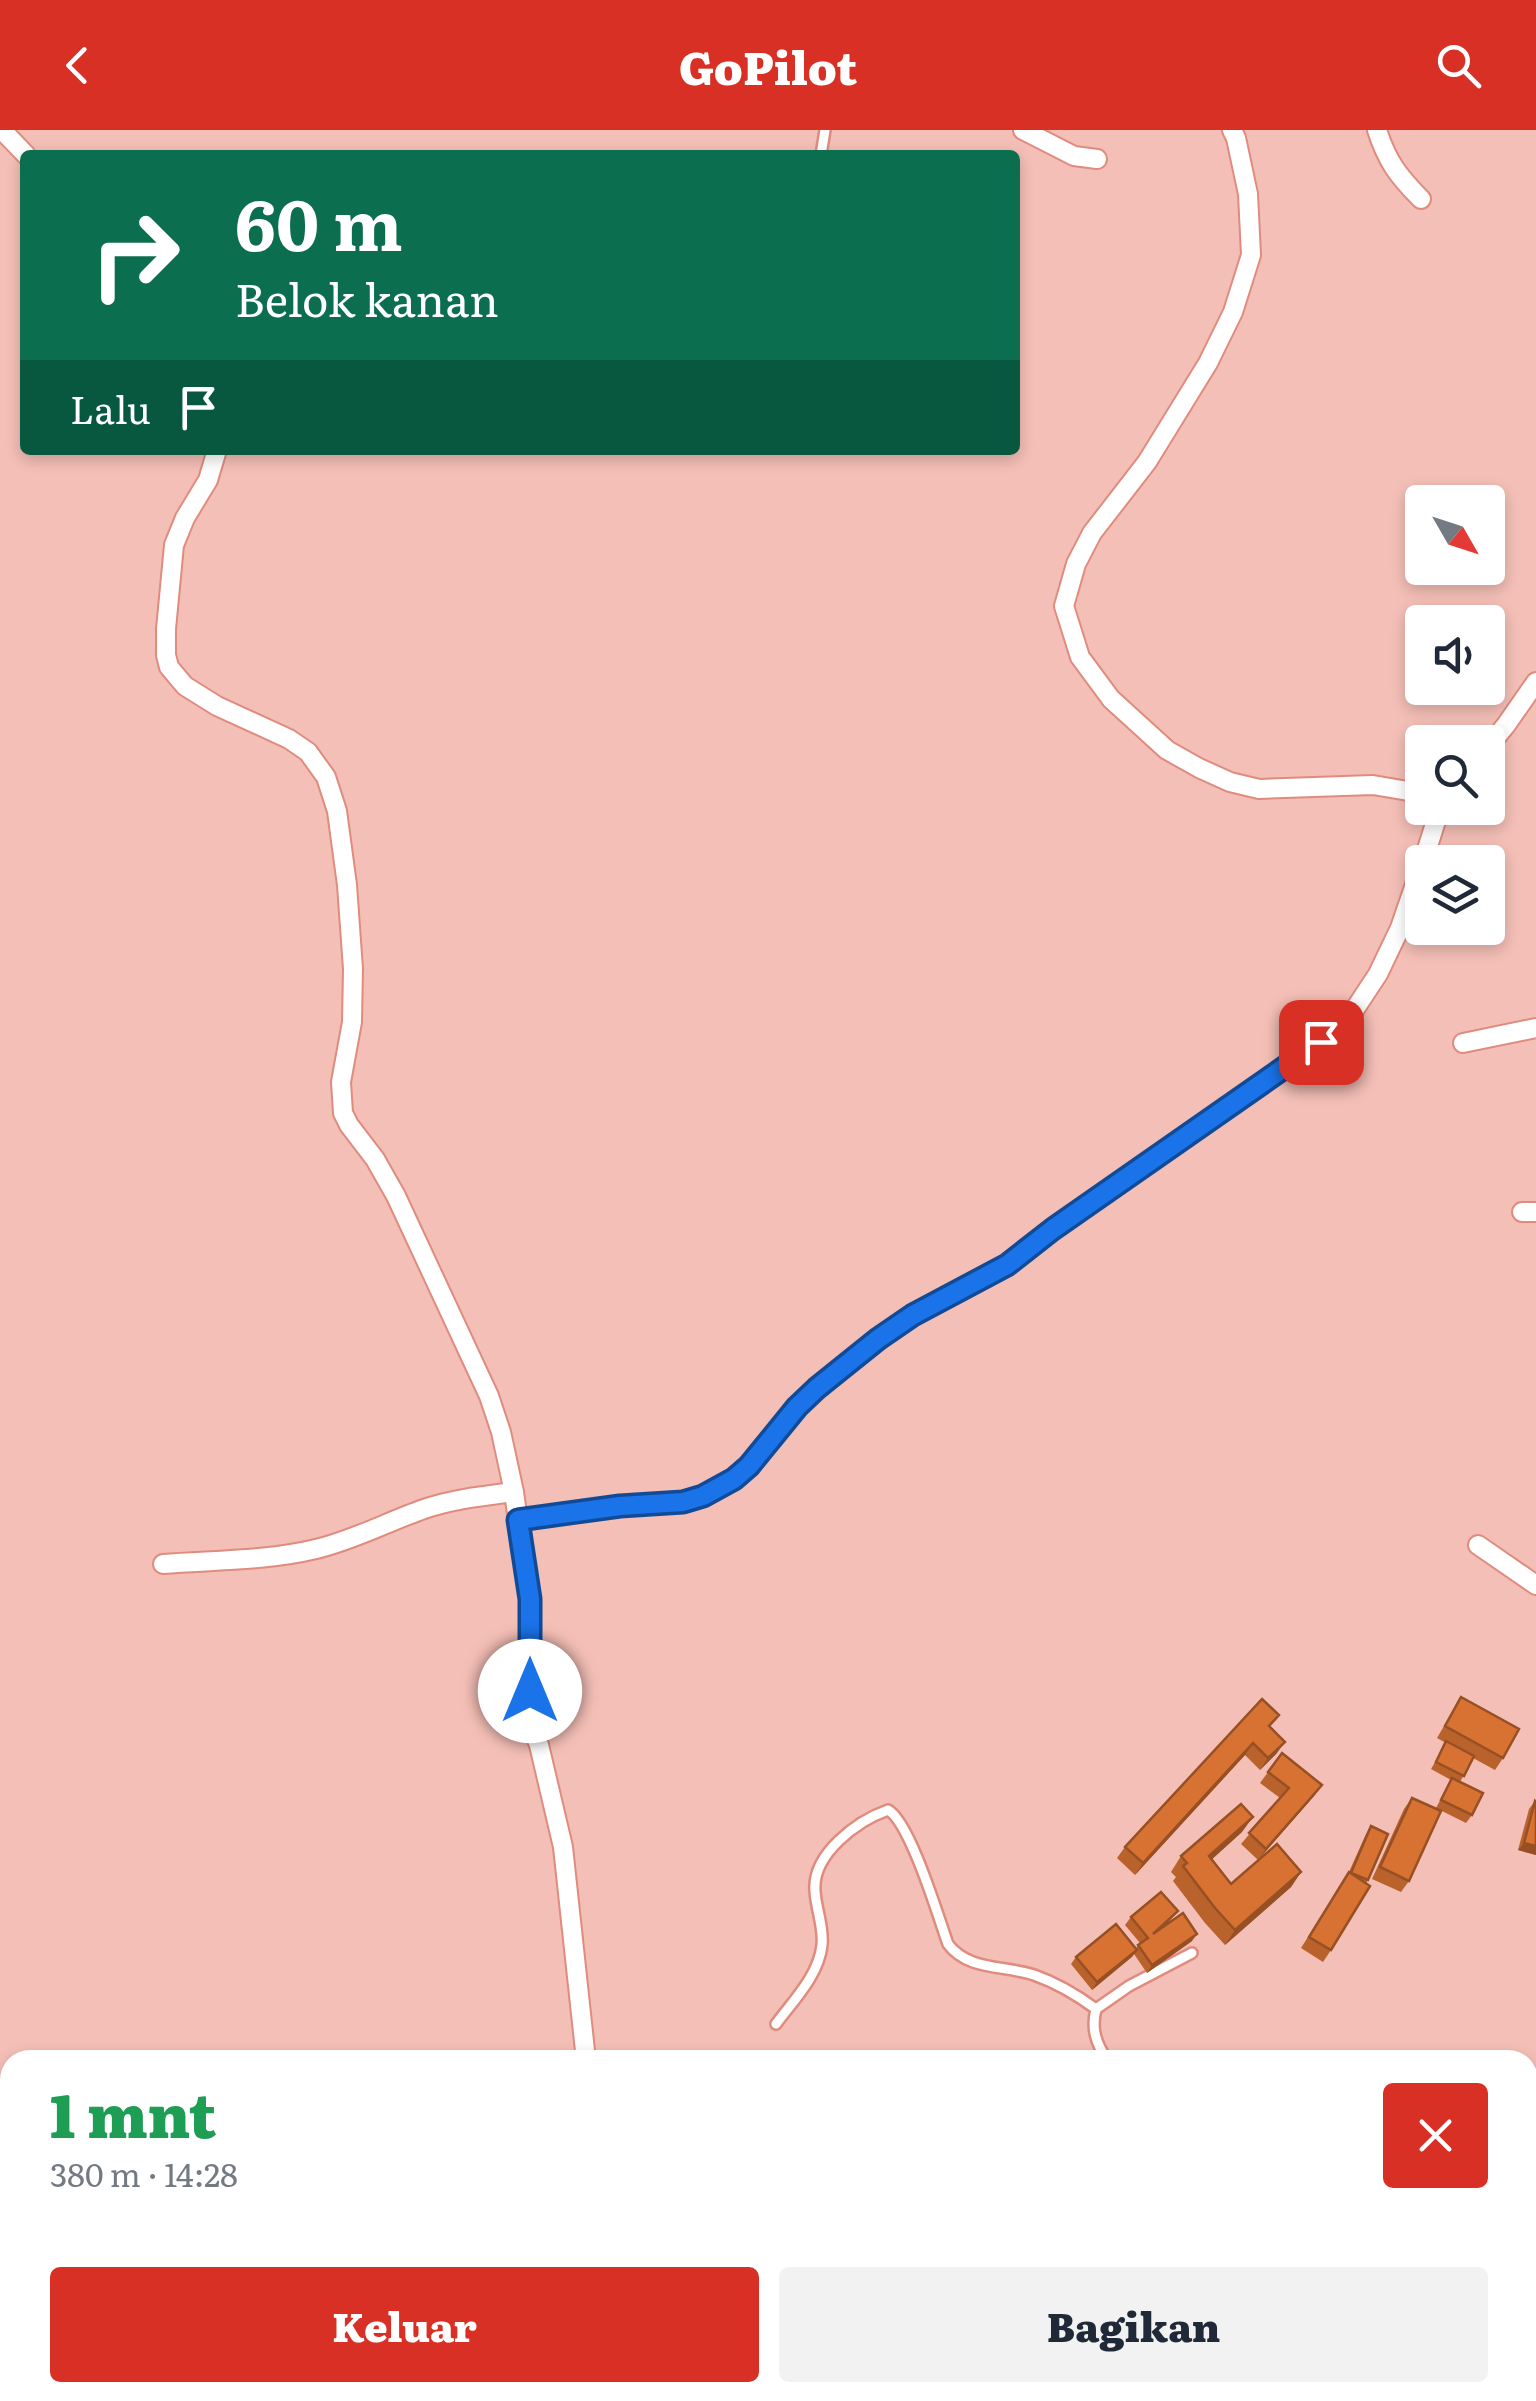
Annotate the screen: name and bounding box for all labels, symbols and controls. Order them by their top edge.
text: GoPilot [679,32,857,99]
icon: back [50,38,105,93]
icon: search [1431,38,1486,93]
text: 60 m [235,169,403,273]
icon: right [70,190,200,320]
text: Belok kanan [235,264,499,331]
text: Lalu [70,379,151,436]
icon: arrive [171,380,226,435]
north arrow [1405,485,1505,585]
map controls [1405,485,1505,945]
button: sound [1405,605,1505,705]
button: search [1405,725,1505,825]
button: layers [1405,845,1505,945]
pin [1279,1000,1364,1085]
icon: arrive [1294,1015,1349,1070]
position arrow [478,1639,582,1743]
text: 1 mnt [50,2067,216,2156]
button: close [1383,2083,1488,2188]
text: 380 m · 14:28 [50,2149,238,2197]
button: Keluar [50,2267,759,2382]
button: Bagikan [779,2267,1488,2382]

